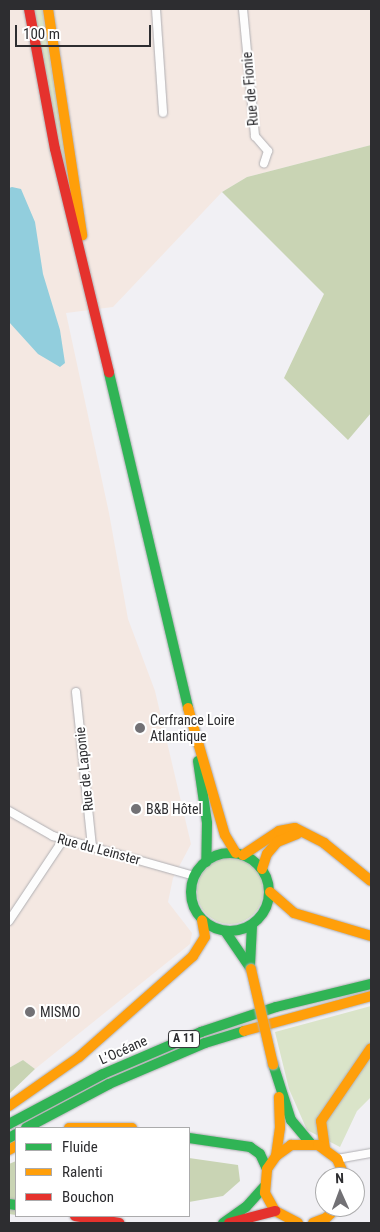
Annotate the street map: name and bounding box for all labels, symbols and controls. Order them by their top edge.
scale bar [18,15,154,47]
text: 100 m [23,25,60,43]
street label: Rue de Fionie [238,51,262,127]
place label: Cerfrance Loire Atlantique [150,712,235,744]
marker: Cerfrance Loire Atlantique [134,722,146,734]
street label: Rue de Laponie [71,726,97,812]
place label: B&B Hôtel [146,801,202,817]
marker: B&B Hôtel [130,803,142,815]
street label: Rue du Leinster [56,830,142,868]
place label: MISMO [40,1004,80,1020]
marker: MISMO [24,1006,36,1018]
road number: A 11 [168,1030,200,1048]
street label: L’Océane [96,1032,150,1068]
legend [15,1127,190,1217]
text: Fluide [62,1138,98,1156]
text: Ralenti [62,1163,103,1181]
north arrow [315,1167,365,1217]
text: N [335,1170,344,1186]
text: Bouchon [62,1188,114,1206]

